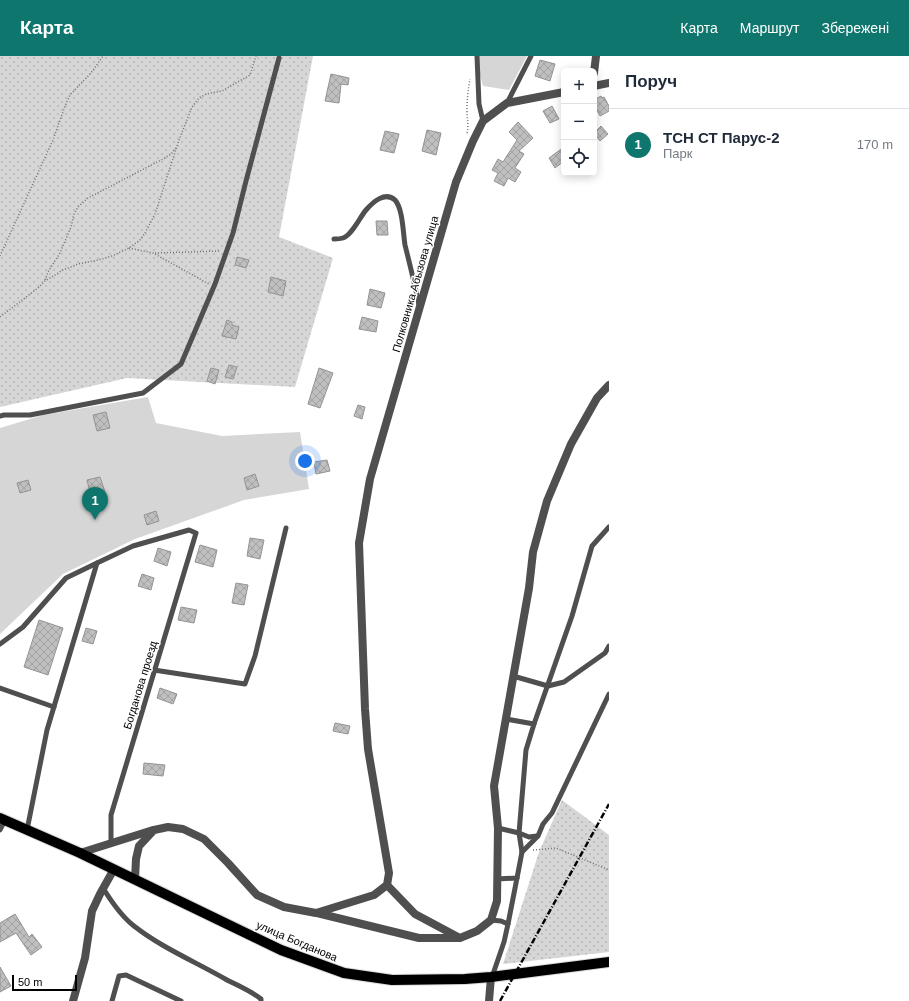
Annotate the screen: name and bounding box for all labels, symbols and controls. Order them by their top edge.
text: Карта [20,17,74,38]
text: Карта [680,20,718,36]
text: Маршрут [740,20,799,36]
text: Збережені [821,20,889,36]
map controls [561,68,597,176]
button: + [561,68,597,104]
text: Поруч [625,72,677,91]
button: − [561,104,597,140]
text: ТСН СТ Парус-2 [663,129,780,146]
text: 1 [634,137,642,152]
text: 170 m [857,137,893,152]
button: locate [561,140,597,176]
text: Парк [663,146,693,161]
street label: Полковника Абызова улица [390,214,440,354]
your location [295,451,315,471]
pin: 1 [82,487,108,520]
street label: Богданова проезд [121,639,159,731]
street label: улица Богданова [255,919,340,964]
scale bar [12,973,77,992]
text: 50 m [18,976,42,988]

